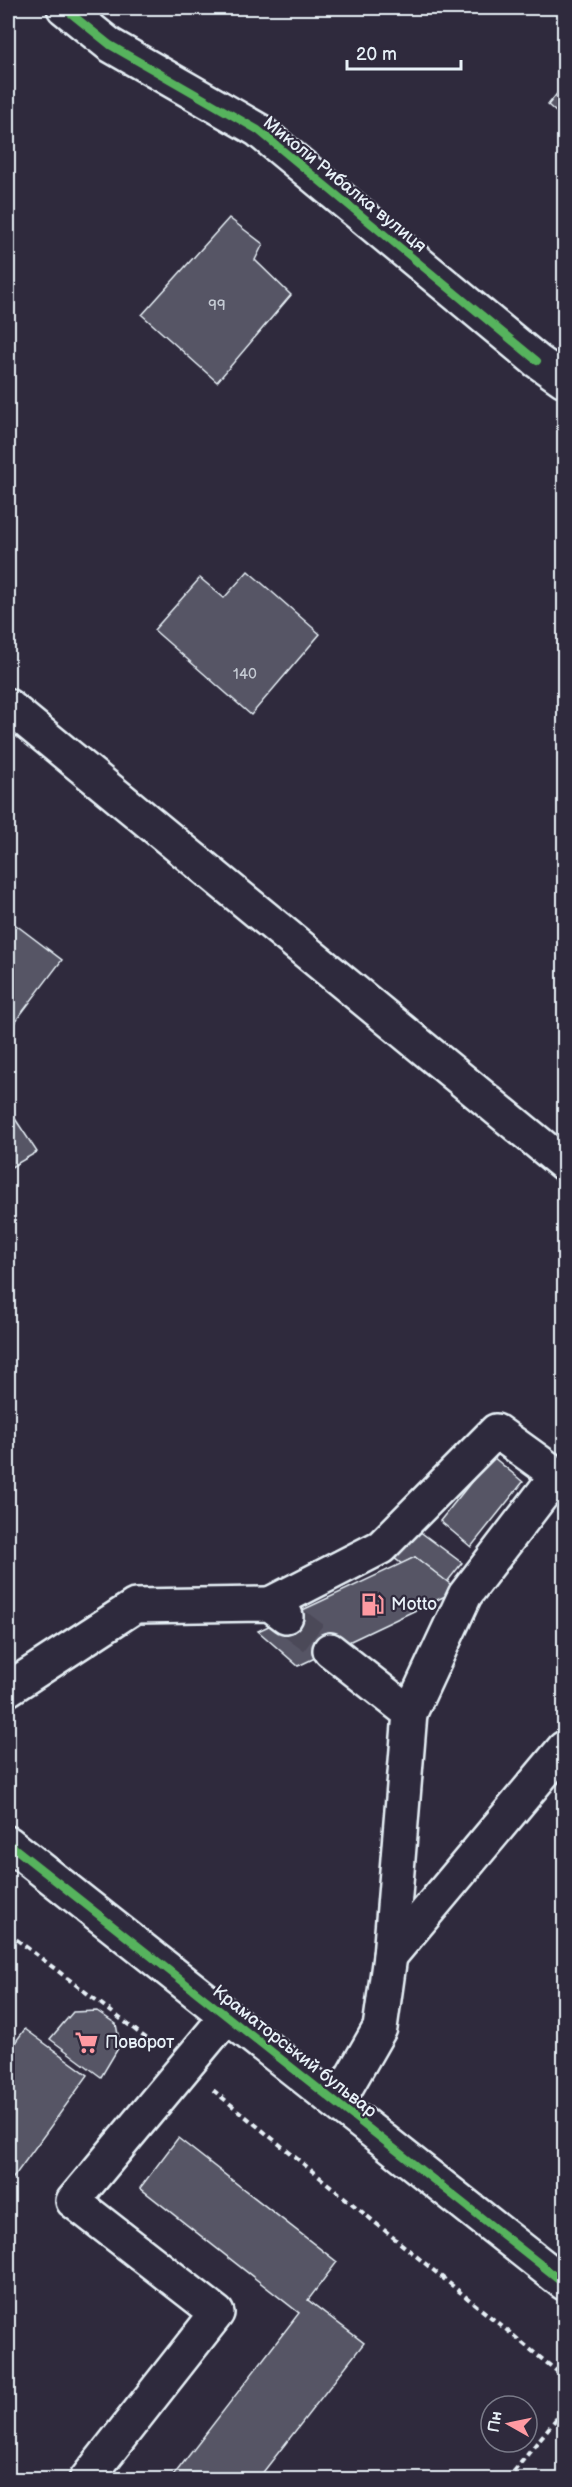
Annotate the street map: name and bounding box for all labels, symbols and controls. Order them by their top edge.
scale bar [347,33,461,71]
text: 20 m [356,44,397,65]
street label: Миколи Рибалка вулиця [259,112,431,257]
house number: 99 [208,296,226,315]
house number: 140 [233,665,257,684]
fuel station icon: Motto [360,1591,386,1617]
place label: Motto [391,1594,437,1615]
street label: Краматорський бульвар [208,1981,381,2122]
supermarket icon: Поворот [74,2029,100,2055]
place label: Поворот [105,2032,175,2053]
north arrow [479,2394,539,2454]
text: Пн [485,2410,507,2434]

